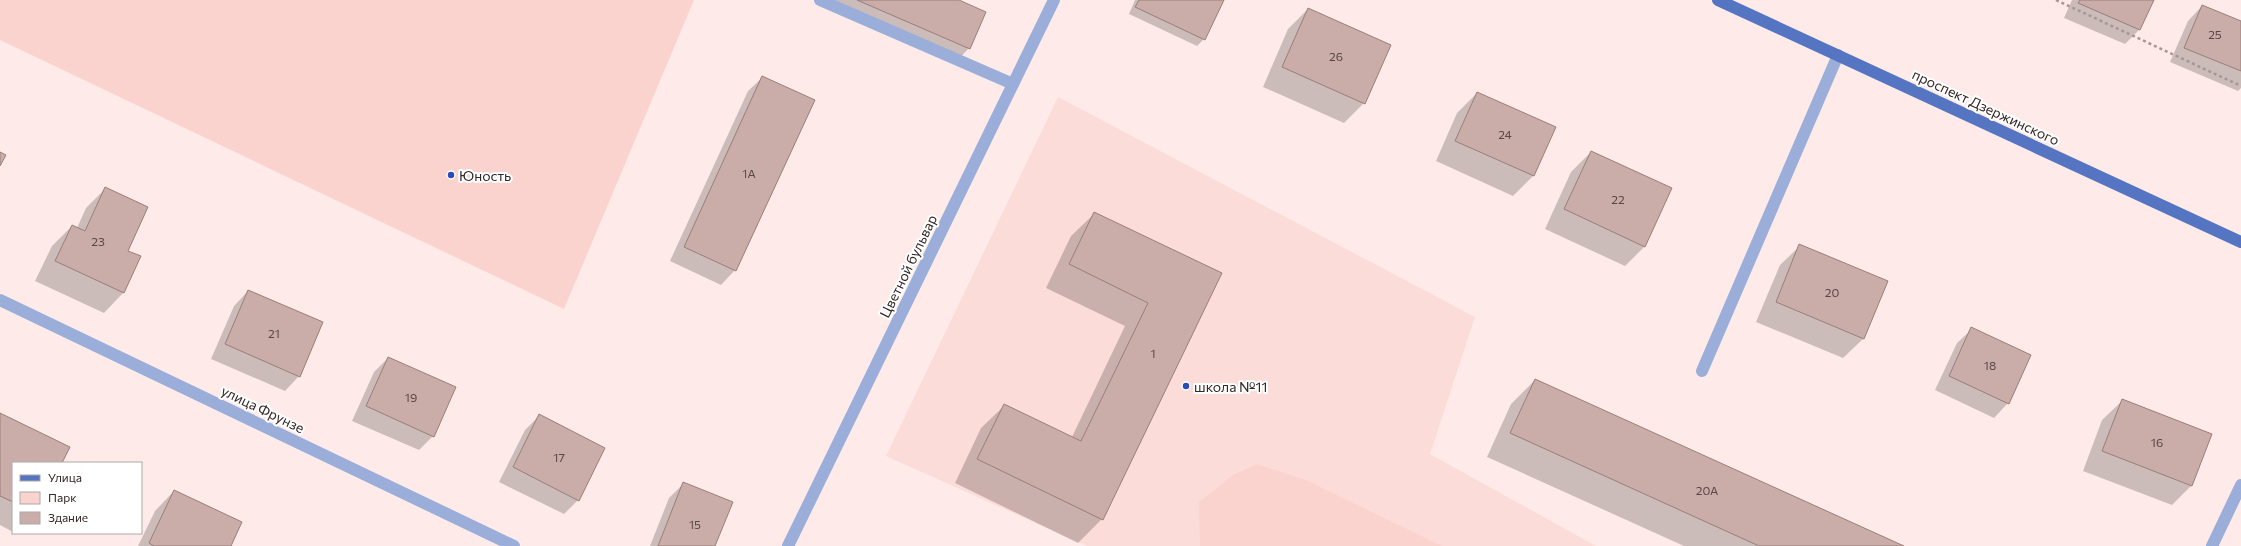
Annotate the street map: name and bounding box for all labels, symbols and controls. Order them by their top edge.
house number: 25 [2208,27,2222,41]
house number: 26 [1329,49,1343,63]
street label: проспект Дзержинского [1910,65,2062,149]
house number: 24 [1498,127,1512,141]
house number: 1А [742,166,756,180]
place label: Юность [459,167,511,184]
marker: Юность [446,170,456,180]
house number: 22 [1611,192,1625,206]
street label: Цветной бульвар [876,212,940,320]
house number: 23 [91,234,105,248]
house number: 20 [1825,285,1839,299]
house number: 21 [268,326,280,340]
house number: 1 [1150,346,1156,360]
house number: 18 [1984,358,1996,372]
place label: школа №11 [1194,378,1267,395]
marker: школа №11 [1181,381,1191,391]
street label: улица Фрунзе [219,382,307,436]
house number: 19 [405,390,417,404]
house number: 16 [2151,435,2163,449]
house number: 17 [553,450,565,464]
legend [12,462,142,534]
text: Улица [48,470,82,484]
house number: 20А [1696,483,1718,497]
text: Парк [48,490,77,504]
text: Здание [48,510,88,524]
house number: 15 [689,517,701,531]

